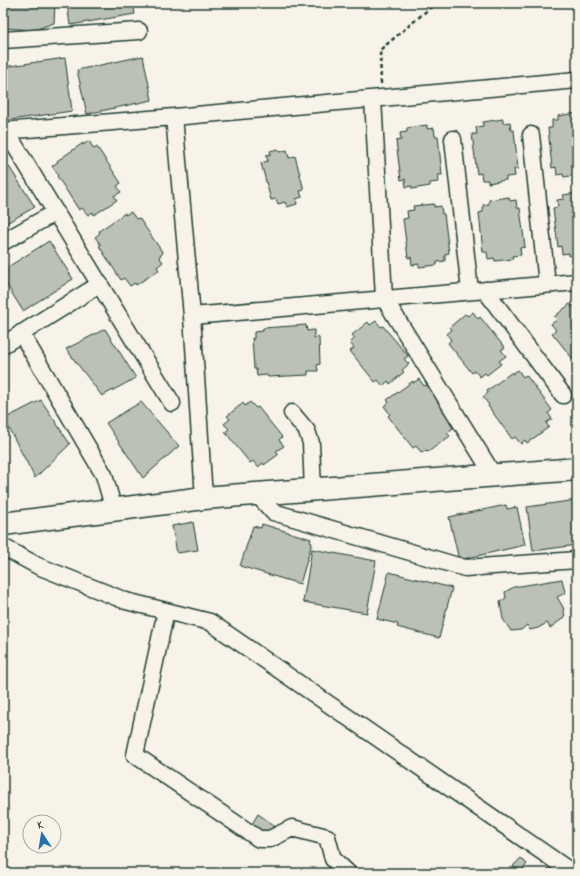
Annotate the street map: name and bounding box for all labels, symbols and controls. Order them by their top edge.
north arrow [22,814,62,854]
text: K [36,817,45,834]

